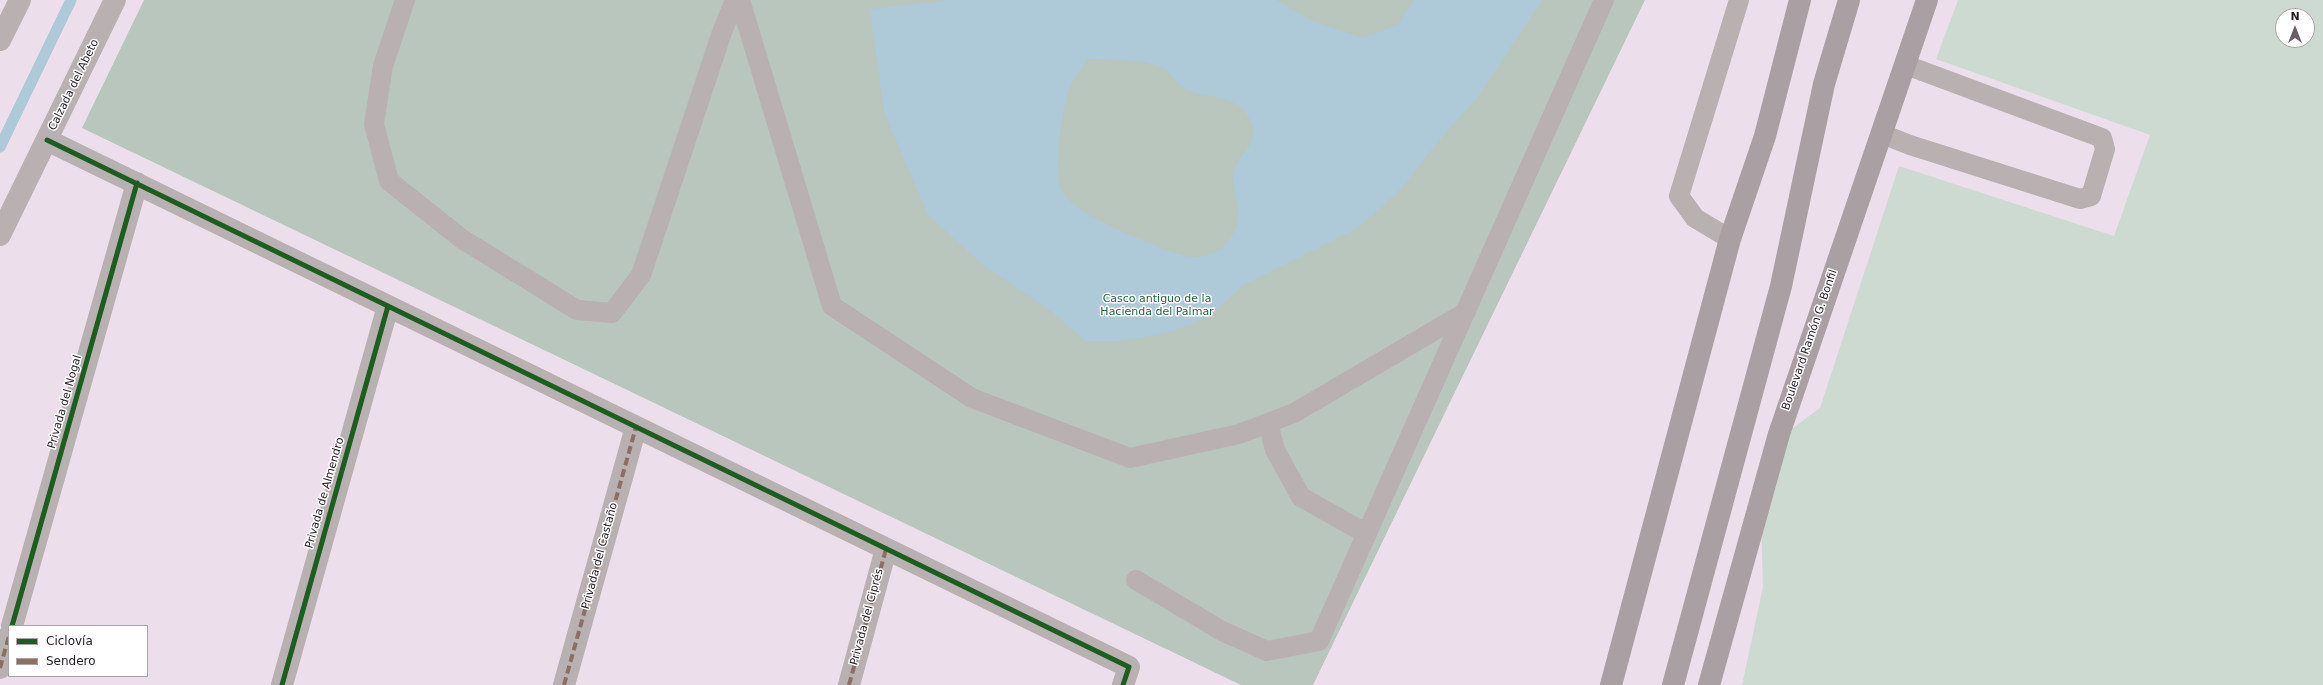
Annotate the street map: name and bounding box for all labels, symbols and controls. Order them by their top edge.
north arrow [2275,8,2315,48]
text: N [2290,10,2300,23]
street label: Calzada del Abeto [46,37,102,133]
street label: Boulevard Ramón G. Bonfil [1780,268,1840,412]
park label: Casco antiguo de la Hacienda del Palmar [1100,292,1214,318]
street label: Privada del Nogal [45,354,85,450]
street label: Privada de Almendro [303,436,347,550]
street label: Privada del Castaño [579,501,621,611]
street label: Privada del Ciprés [848,567,886,667]
legend [8,625,148,677]
text: Ciclovía [46,634,93,648]
text: Sendero [46,654,96,668]

